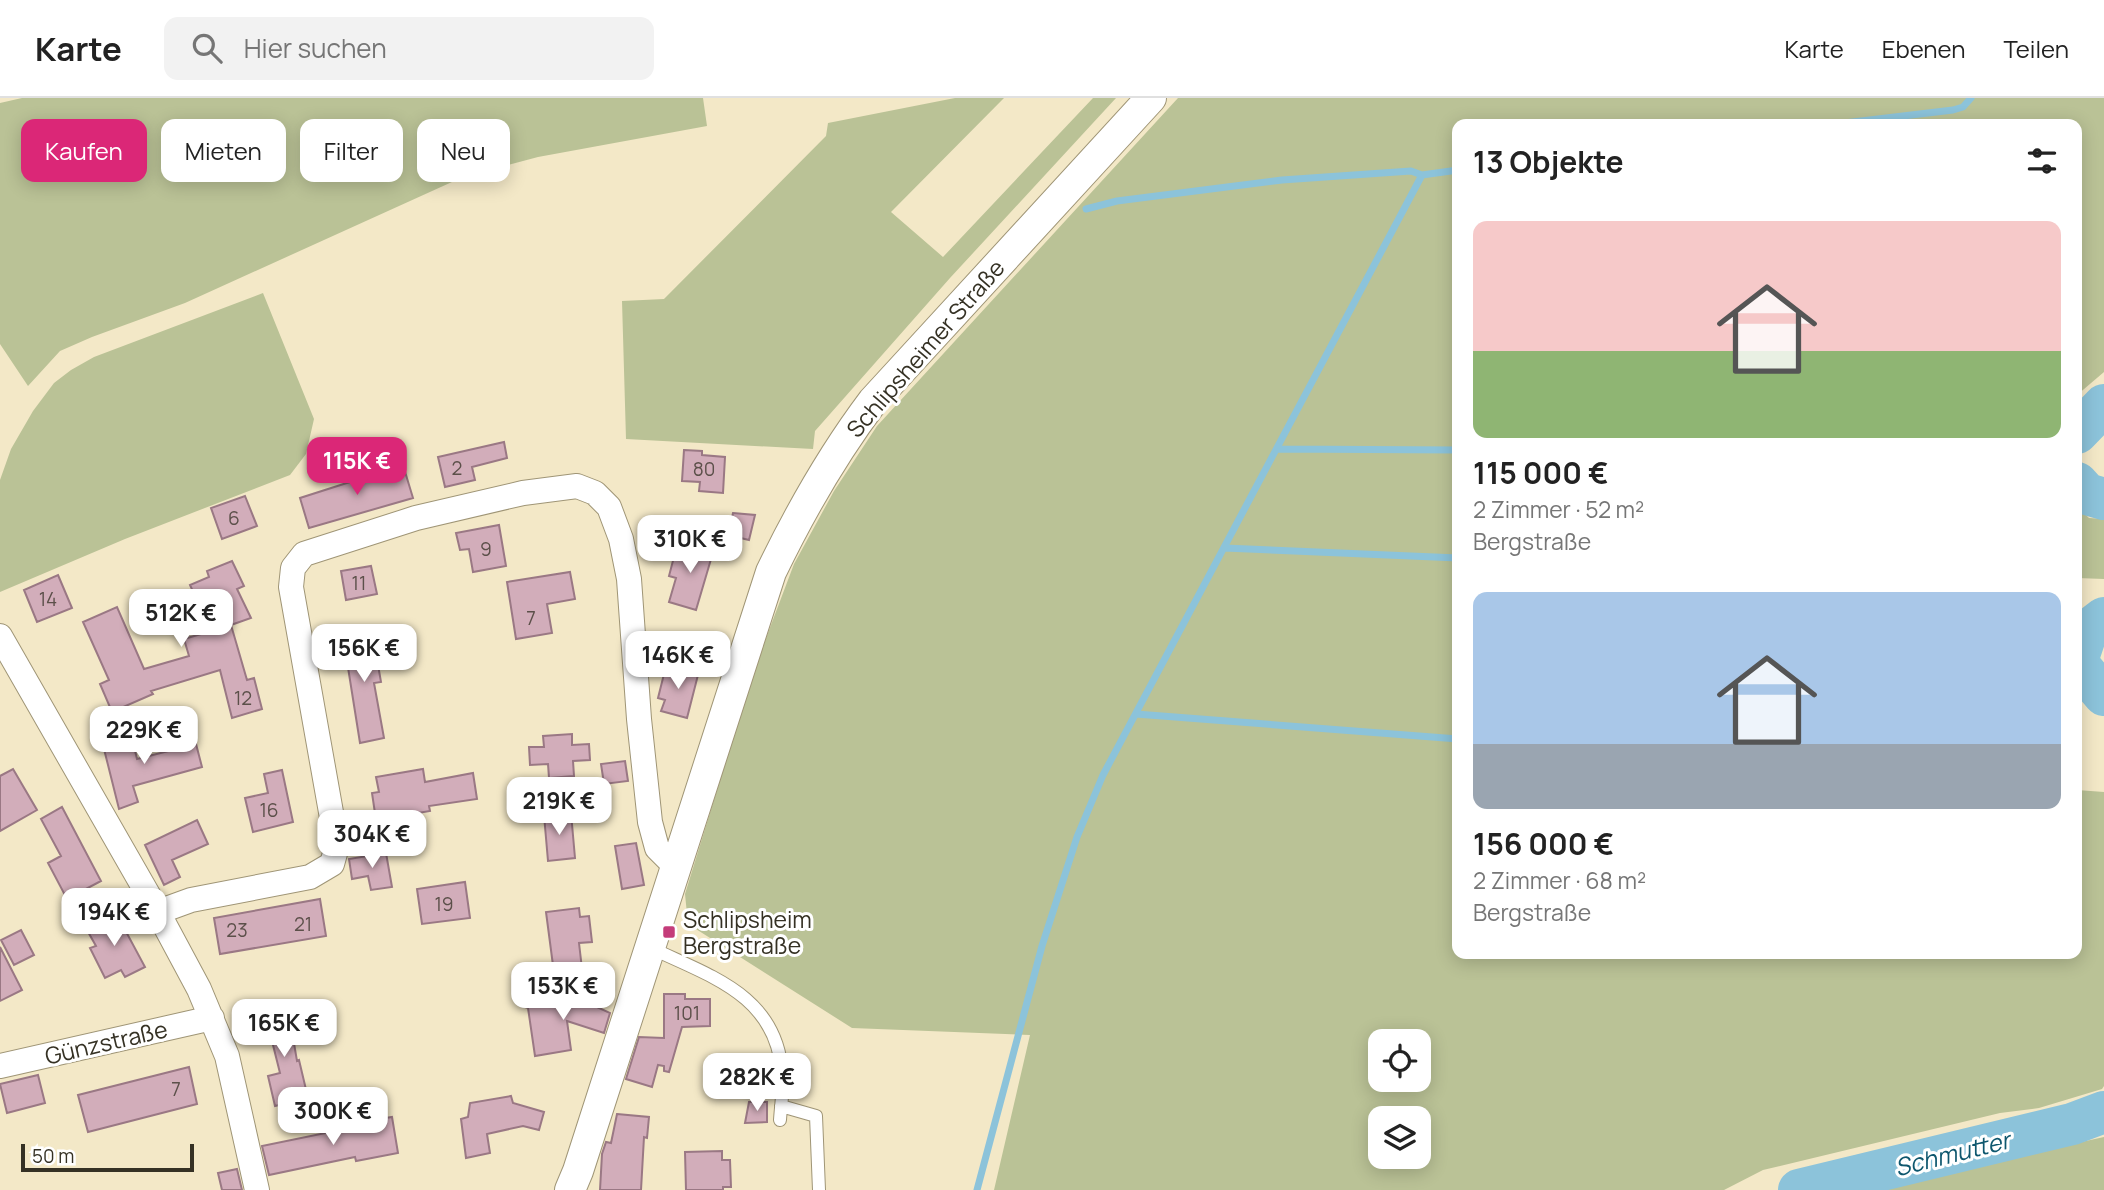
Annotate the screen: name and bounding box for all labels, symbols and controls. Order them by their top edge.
search box [164,17,654,80]
text: Karte [35,26,122,71]
icon: search [188,29,226,67]
text: Hier suchen [244,30,387,66]
text: Karte [1784,32,1844,65]
text: Ebenen [1882,32,1965,65]
text: Teilen [2003,32,2069,65]
chip: Kaufen [21,119,147,182]
chip: Mieten [161,119,286,182]
chip: Filter [300,119,403,182]
chip: Neu [417,119,510,182]
text: 13 Objekte [1473,141,1624,182]
icon: filters [2023,142,2061,180]
street label: Schlipsheimer Straße [839,252,1011,444]
icon: home [1704,266,1830,392]
pin: 115K € [300,438,414,497]
text: 115K € [323,444,391,476]
text: 115 000 € [1473,452,1609,493]
house number: 2 [452,455,462,481]
house number: 80 [693,456,715,482]
text: 2 Zimmer · 52 m² [1473,493,1644,525]
house number: 6 [228,505,240,531]
pin: 310K € [633,516,747,575]
text: 310K € [653,522,727,554]
text: Bergstraße [1473,525,1591,557]
house number: 9 [480,536,492,562]
house number: 11 [352,570,366,596]
house number: 14 [39,586,57,612]
pin: 512K € [124,589,238,649]
text: 512K € [145,596,217,628]
house number: 7 [526,605,536,631]
pin: 156K € [307,624,421,684]
text: 156K € [328,631,400,663]
pin: 146K € [621,632,735,691]
icon: home [1704,637,1830,763]
text: 146K € [641,638,715,670]
house number: 12 [234,685,252,711]
pin: 229K € [87,706,201,766]
text: 229K € [106,713,182,745]
pin: 219K € [502,778,616,837]
text: 219K € [523,784,595,816]
house number: 16 [259,797,279,823]
pin: 304K € [315,810,429,870]
text: 304K € [333,817,411,849]
text: 156 000 € [1473,823,1614,864]
text: 2 Zimmer · 68 m² [1473,864,1646,896]
pin: 194K € [57,888,171,948]
house number: 19 [434,891,454,917]
text: 194K € [77,895,151,927]
text: Bergstraße [1473,896,1591,928]
place label: Schlipsheim Bergstraße [683,903,812,961]
house number: 21 [294,911,312,937]
house number: 23 [226,917,248,943]
marker: Schlipsheim Bergstraße [661,924,677,940]
pin: 153K € [506,962,620,1022]
text: 153K € [527,969,599,1001]
pin: 165K € [227,1000,341,1059]
house number: 101 [674,1000,700,1026]
text: 165K € [248,1006,320,1038]
street label: Günzstraße [42,1012,170,1072]
map controls [1368,1029,1431,1169]
button: locate [1368,1029,1431,1092]
pin: 282K € [700,1054,814,1113]
text: 282K € [719,1060,795,1092]
house number: 7 [171,1076,181,1102]
pin: 300K € [276,1088,390,1147]
text: 300K € [294,1094,372,1126]
button: layers [1368,1106,1431,1169]
water label: Schmutter [1891,1122,2016,1183]
scale bar [21,1141,194,1173]
text: 50 m [32,1143,74,1169]

